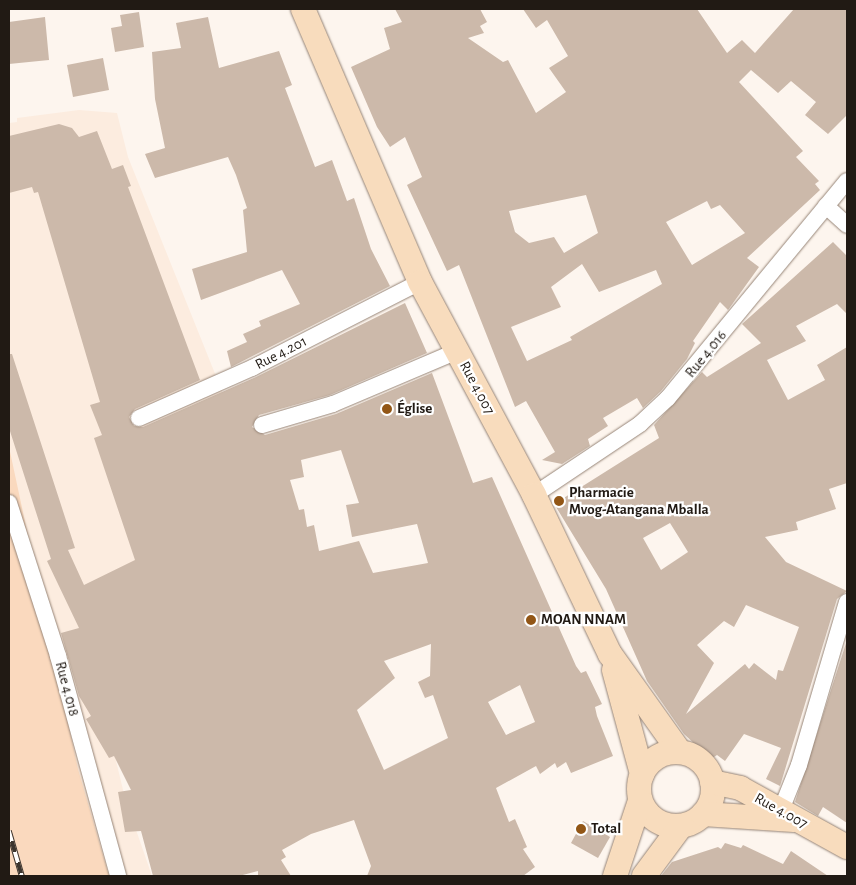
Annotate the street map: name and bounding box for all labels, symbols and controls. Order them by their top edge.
street label: Rue 4.016 [681,327,731,381]
street label: Rue 4.201 [252,332,310,374]
street label: Rue 4.007 [455,358,499,418]
place label: Église [397,400,432,418]
marker: Église [381,403,393,415]
place label: Pharmacie Mvog-Atangana Mballa [569,483,709,518]
marker: Pharmacie Mvog-Atangana Mballa [553,495,565,507]
place label: MOAN NNAM [541,611,626,629]
marker: MOAN NNAM [525,614,537,626]
street label: Rue 4.018 [51,660,83,718]
street label: Rue 4.007 [751,789,811,833]
place label: Total [591,820,621,838]
marker: Total [575,823,587,835]

